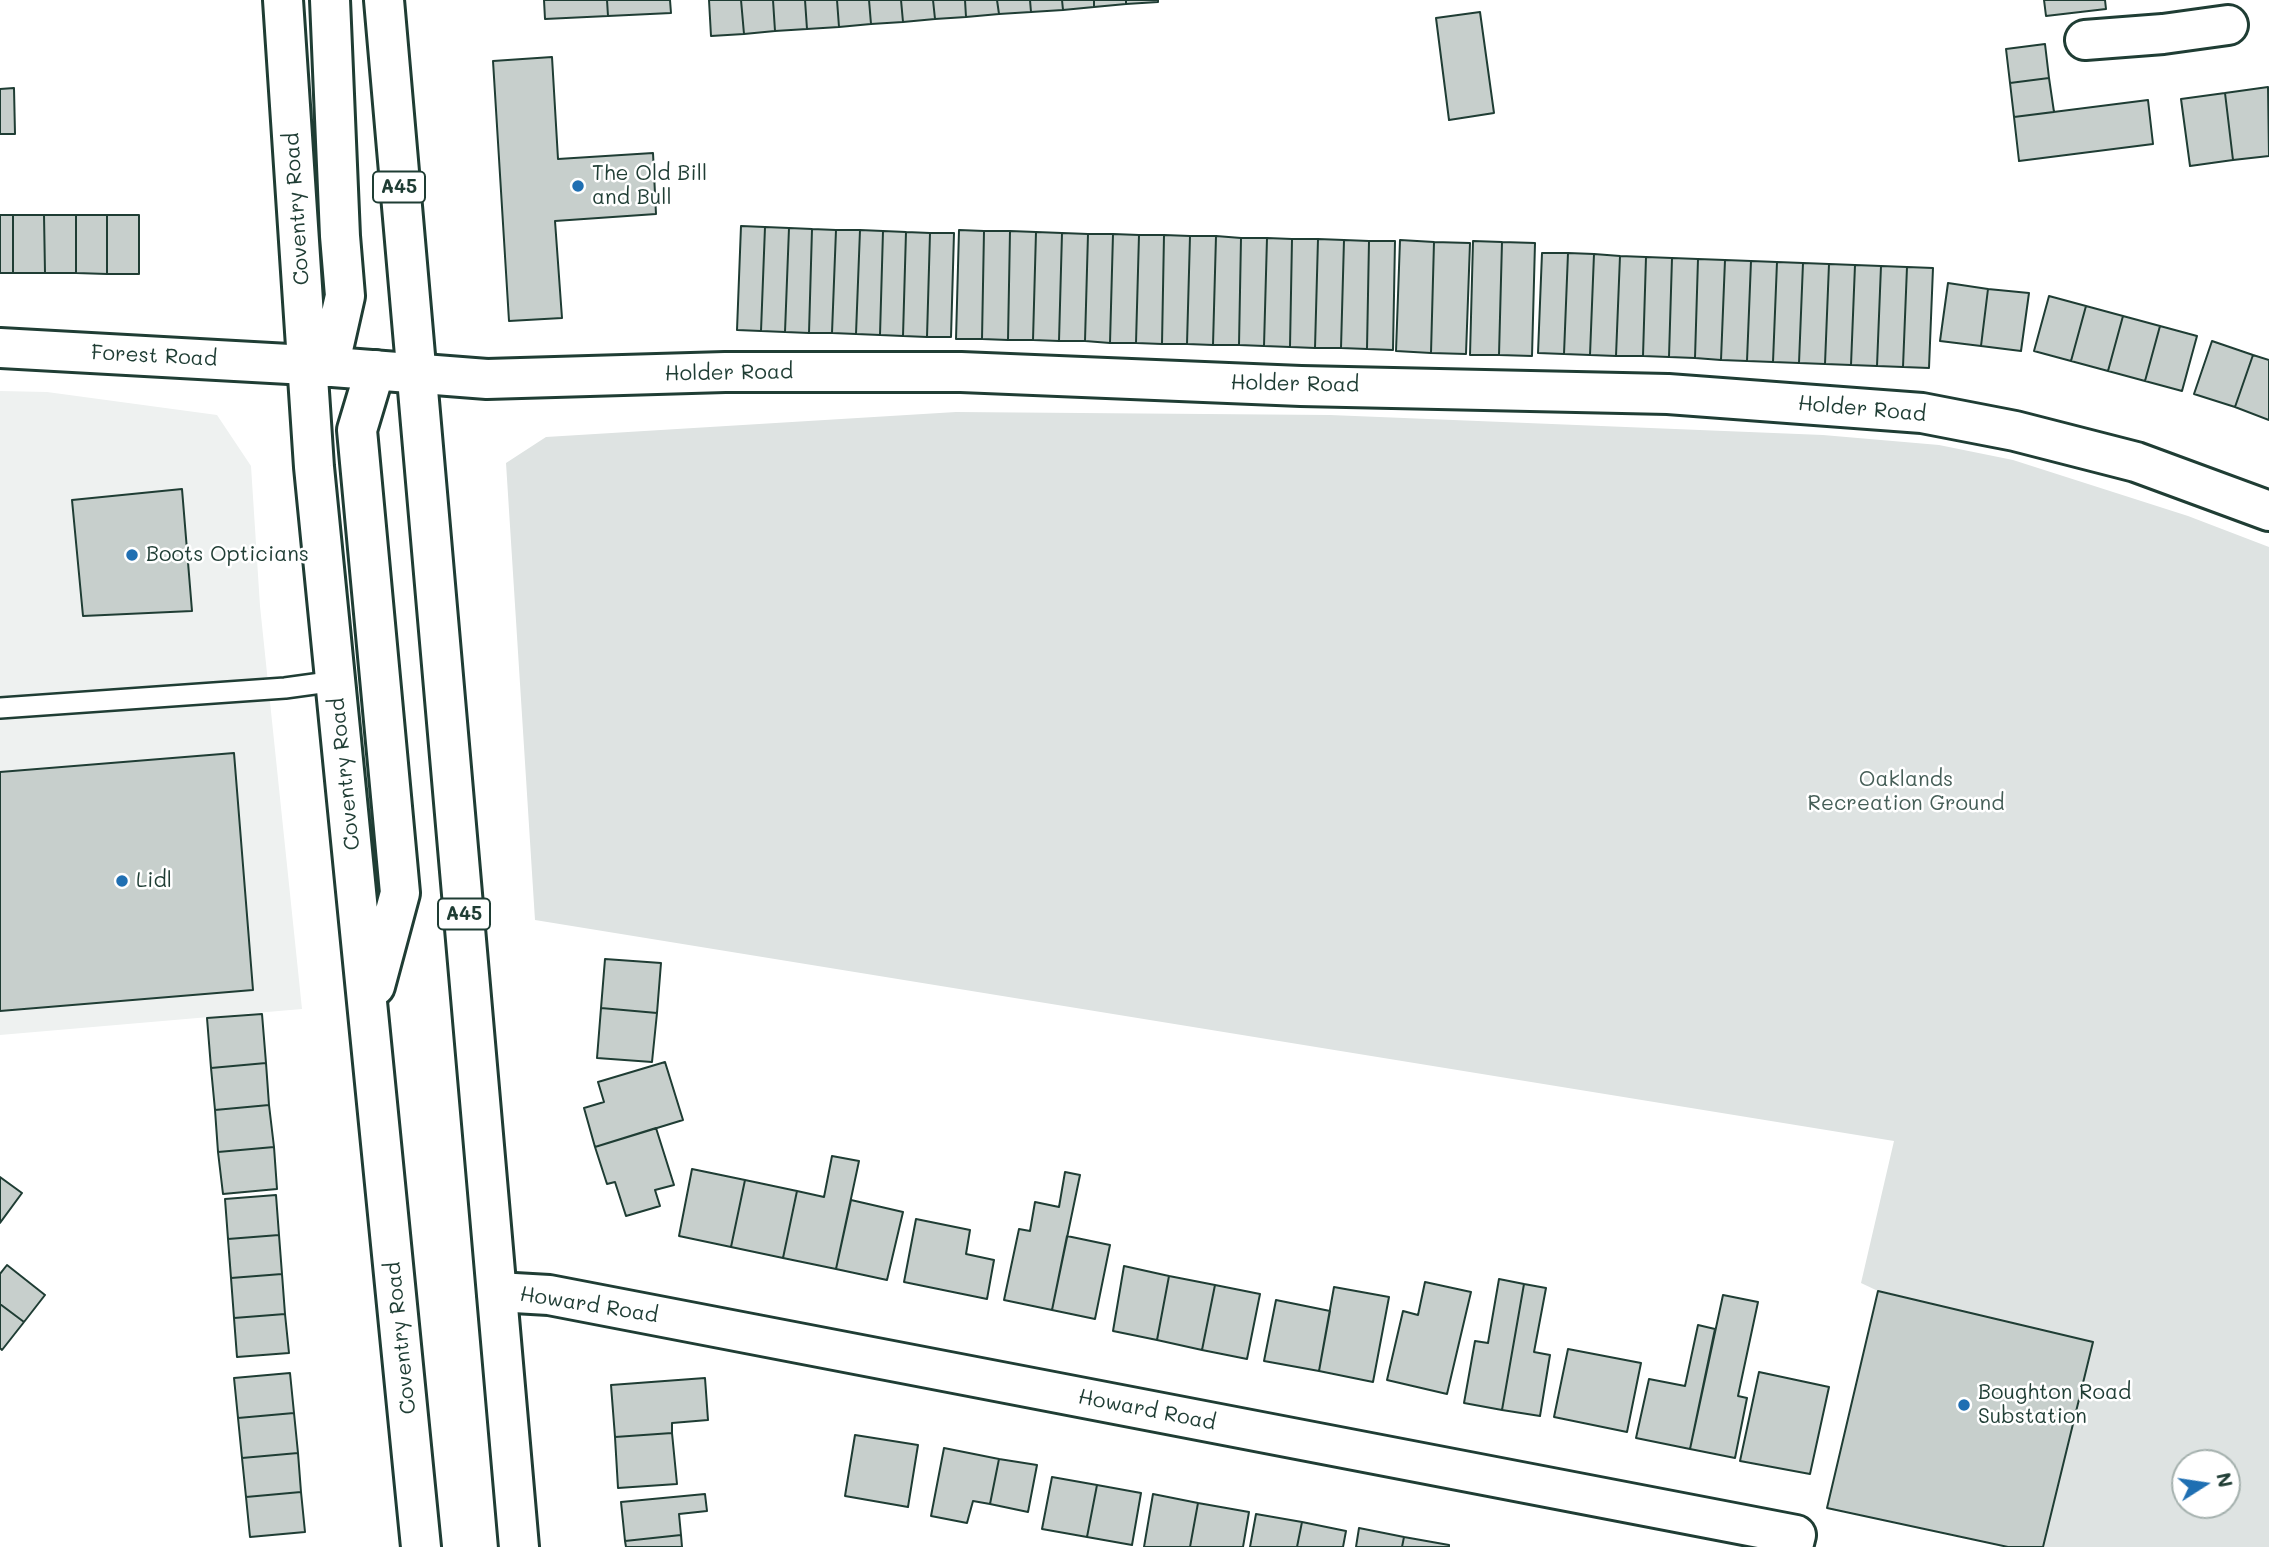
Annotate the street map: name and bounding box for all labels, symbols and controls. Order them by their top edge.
street label: Coventry Road [279,132,315,286]
place label: The Old Bill and Bull [592,161,707,211]
road number: A45 [373,172,425,202]
marker: The Old Bill and Bull [570,178,586,194]
street label: Forest Road [90,340,218,372]
street label: Holder Road [664,359,794,387]
street label: Holder Road [1230,370,1360,398]
street label: Holder Road [1797,391,1927,427]
place label: Boots Opticians [146,542,309,568]
marker: Boots Opticians [124,547,140,563]
street label: Coventry Road [324,697,366,851]
park label: Oaklands Recreation Ground [1808,767,2004,817]
place label: Lidl [136,868,172,894]
marker: Lidl [114,873,130,889]
road number: A45 [438,898,490,930]
street label: Coventry Road [380,1261,422,1415]
street label: Howard Road [518,1282,660,1328]
place label: Boughton Road Substation [1978,1380,2131,1430]
street label: Howard Road [1076,1384,1218,1436]
marker: Boughton Road Substation [1956,1397,1972,1413]
north arrow [2171,1449,2241,1519]
text: N [2211,1470,2239,1490]

